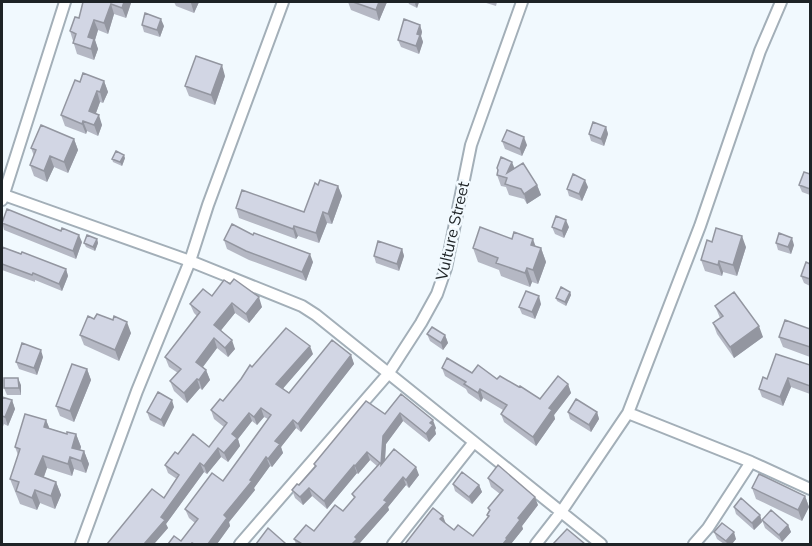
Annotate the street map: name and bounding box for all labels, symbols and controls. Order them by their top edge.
street label: Vulture Street [431,179,473,282]

